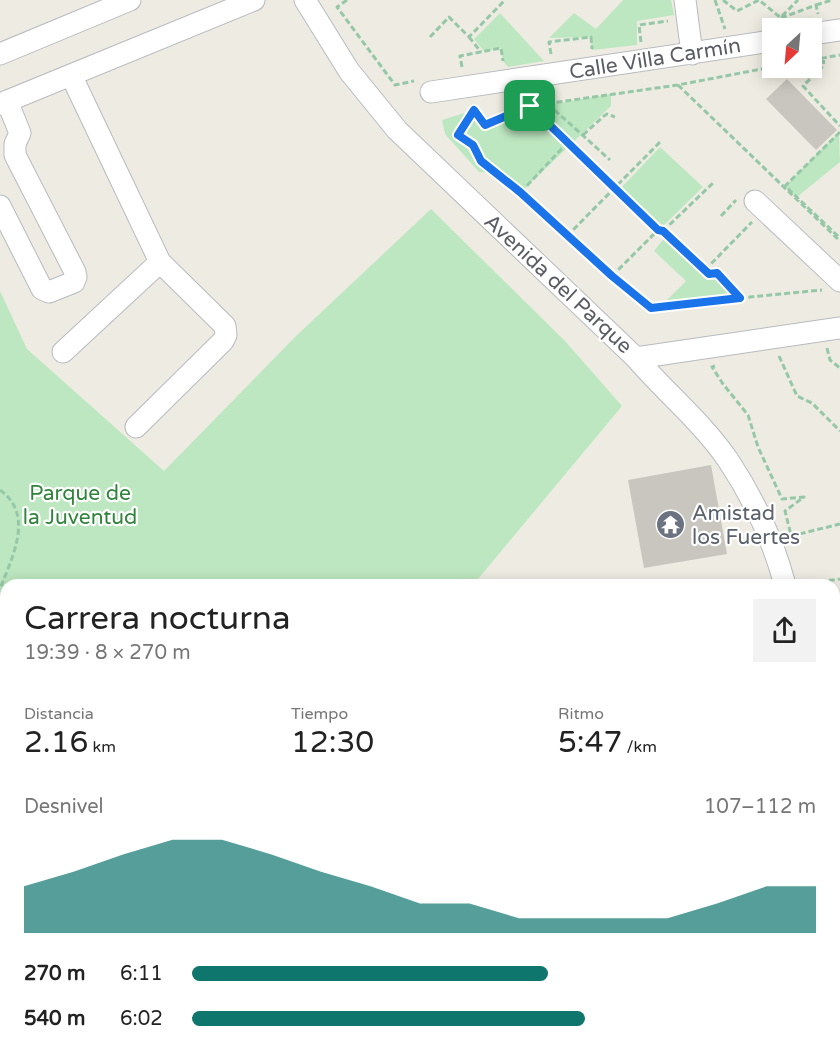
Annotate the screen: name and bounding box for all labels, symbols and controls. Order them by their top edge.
north arrow [762,18,822,78]
map controls [762,18,822,78]
street label: Calle Villa Carmín [567,33,743,85]
pin [504,80,555,131]
icon: arrive [513,89,546,122]
street label: Avenida del Parque [479,209,637,359]
park label: Parque de la Juventud [23,481,137,530]
place label: Amistad los Fuertes [692,501,800,550]
temple icon: Amistad los Fuertes [655,509,687,541]
text: Carrera nocturna [24,599,290,638]
button: share [753,599,816,662]
text: 19:39 · 8 × 270 m [24,641,191,665]
text: Distancia [24,704,94,724]
text: Tiempo [291,704,348,724]
text: Ritmo [558,704,604,724]
text: 2.16 [24,724,88,761]
text: 12:30 [291,724,374,761]
text: 5:47 [558,724,622,761]
text: km [88,737,116,757]
text: /km [622,737,657,757]
text: Desnivel [24,795,103,819]
text: 107–112 m [704,795,816,819]
text: 270 m [24,962,85,986]
text: 6:11 [120,962,163,986]
text: 540 m [24,1007,85,1031]
text: 6:02 [120,1007,163,1031]

